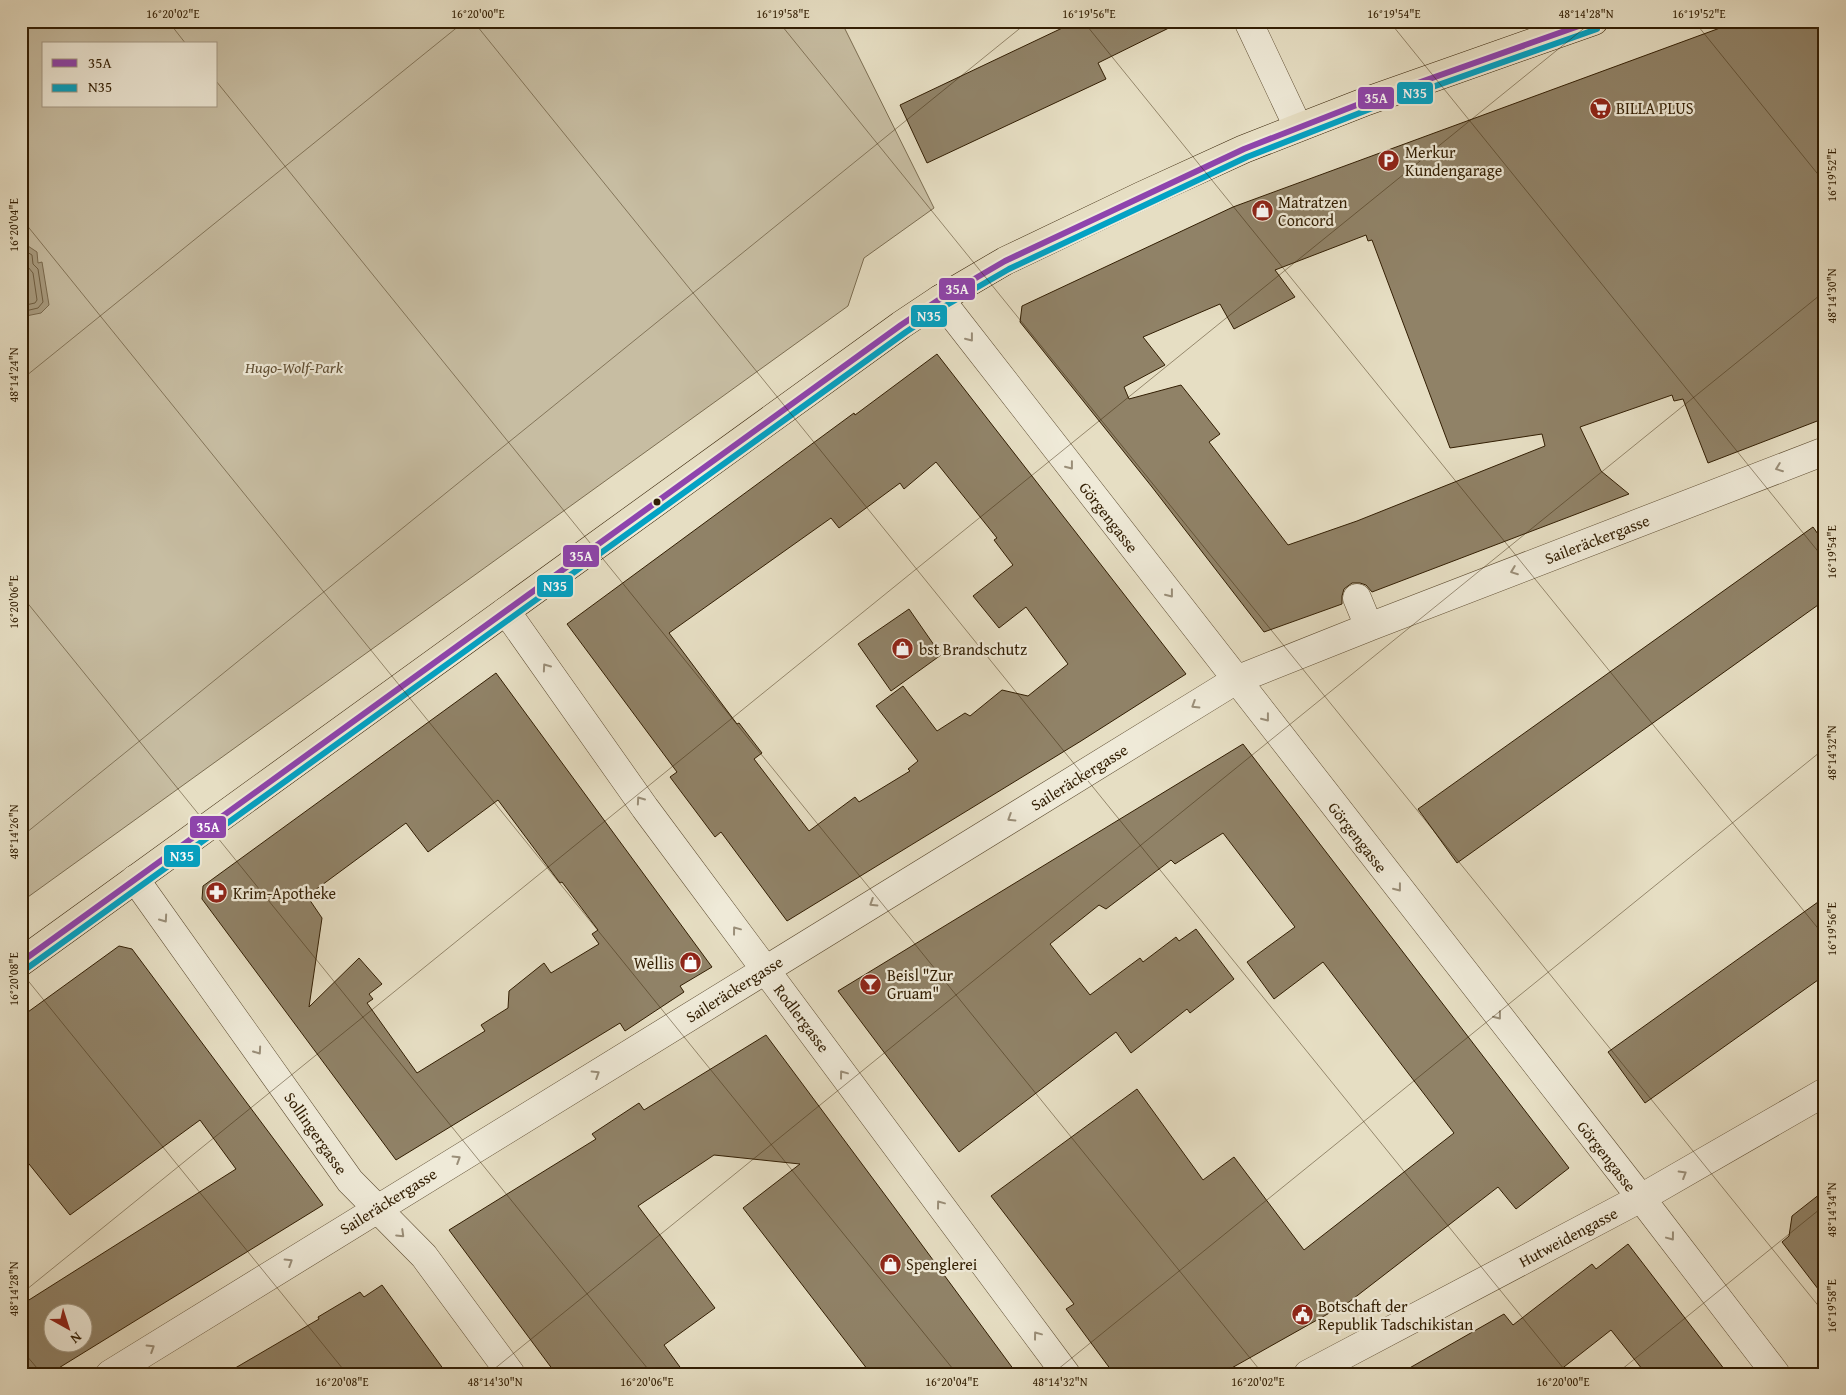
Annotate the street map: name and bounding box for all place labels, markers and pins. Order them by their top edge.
supermarket icon: BILLA PLUS [1588,96,1612,120]
place label: BILLA PLUS [1616,96,1694,120]
place label: Merkur Kundengarage [1405,140,1502,182]
parking icon: Merkur Kundengarage [1377,149,1401,173]
place label: Matratzen Concord [1278,190,1347,232]
shop icon: Matratzen Concord [1250,199,1274,223]
unlabelled marker [652,497,662,507]
shop icon: bst Brandschutz [891,637,915,661]
place label: bst Brandschutz [919,637,1027,661]
pharmacy icon: Krim-Apotheke [205,881,229,905]
place label: Krim-Apotheke [233,881,336,905]
place label: Wellis [634,951,674,975]
shop icon: Wellis [678,951,702,975]
place label: Beisl "Zur Gruam" [887,963,954,1005]
bar icon: Beisl "Zur Gruam" [859,972,883,996]
shop icon: Spenglerei [878,1252,902,1276]
place label: Spenglerei [906,1252,978,1276]
place label: Botschaft der Republik Tadschikistan [1318,1294,1473,1336]
public building icon: Botschaft der Republik Tadschikistan [1290,1303,1314,1327]

